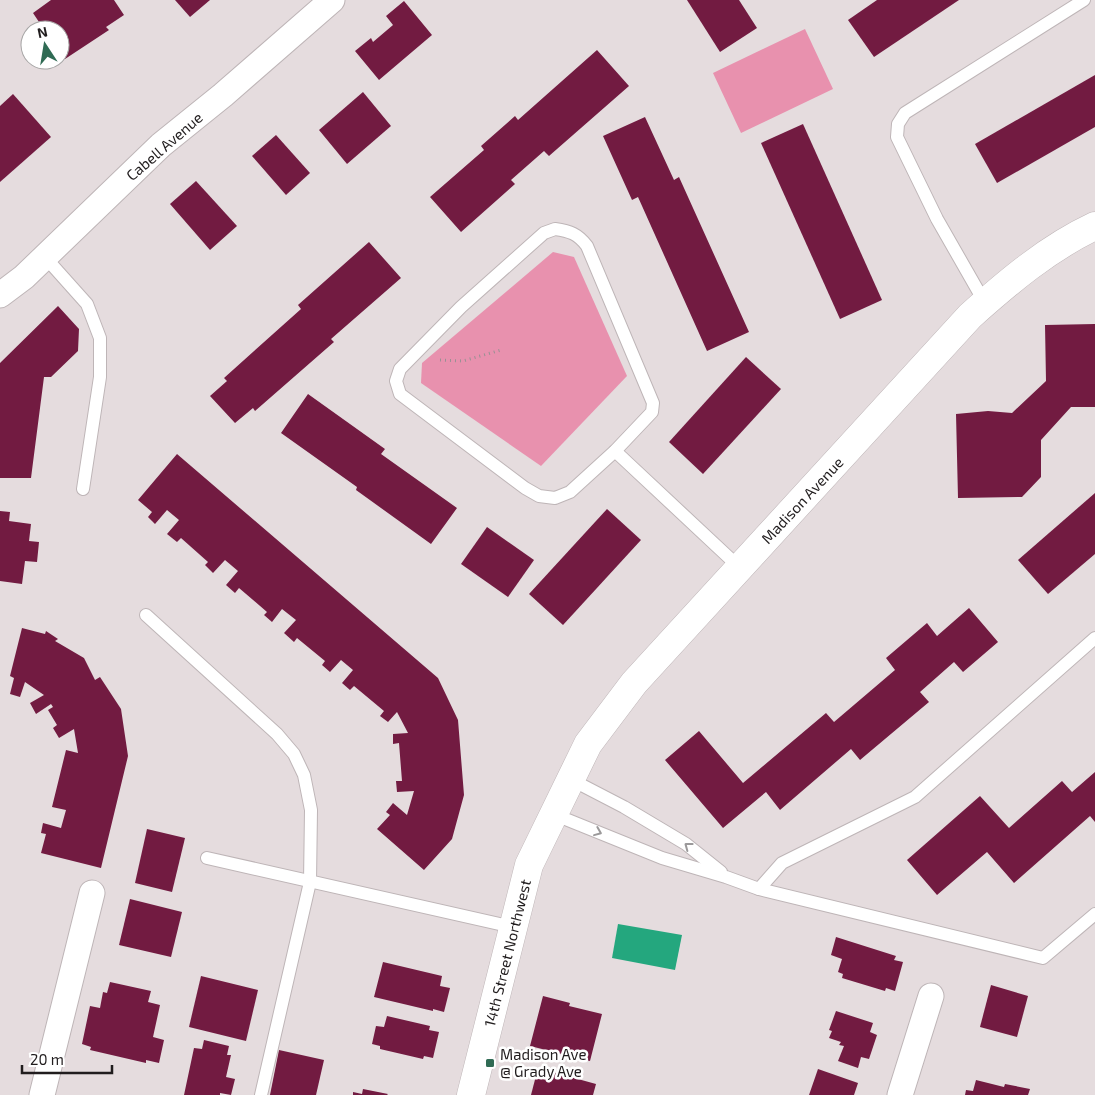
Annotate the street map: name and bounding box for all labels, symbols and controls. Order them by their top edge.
north arrow [20,20,70,70]
text: N [35,22,49,41]
street label: Cabell Avenue [122,108,206,184]
street label: Madison Avenue [757,453,847,547]
one-way arrow [593,825,602,836]
one-way arrow [685,844,694,852]
street label: 14th Street Northwest [480,877,534,1029]
scale bar [22,1042,112,1074]
place label: Madison Ave @ Grady Ave [500,1045,587,1080]
text: 20 m [30,1050,64,1068]
marker: Madison Ave @ Grady Ave [484,1057,496,1069]

